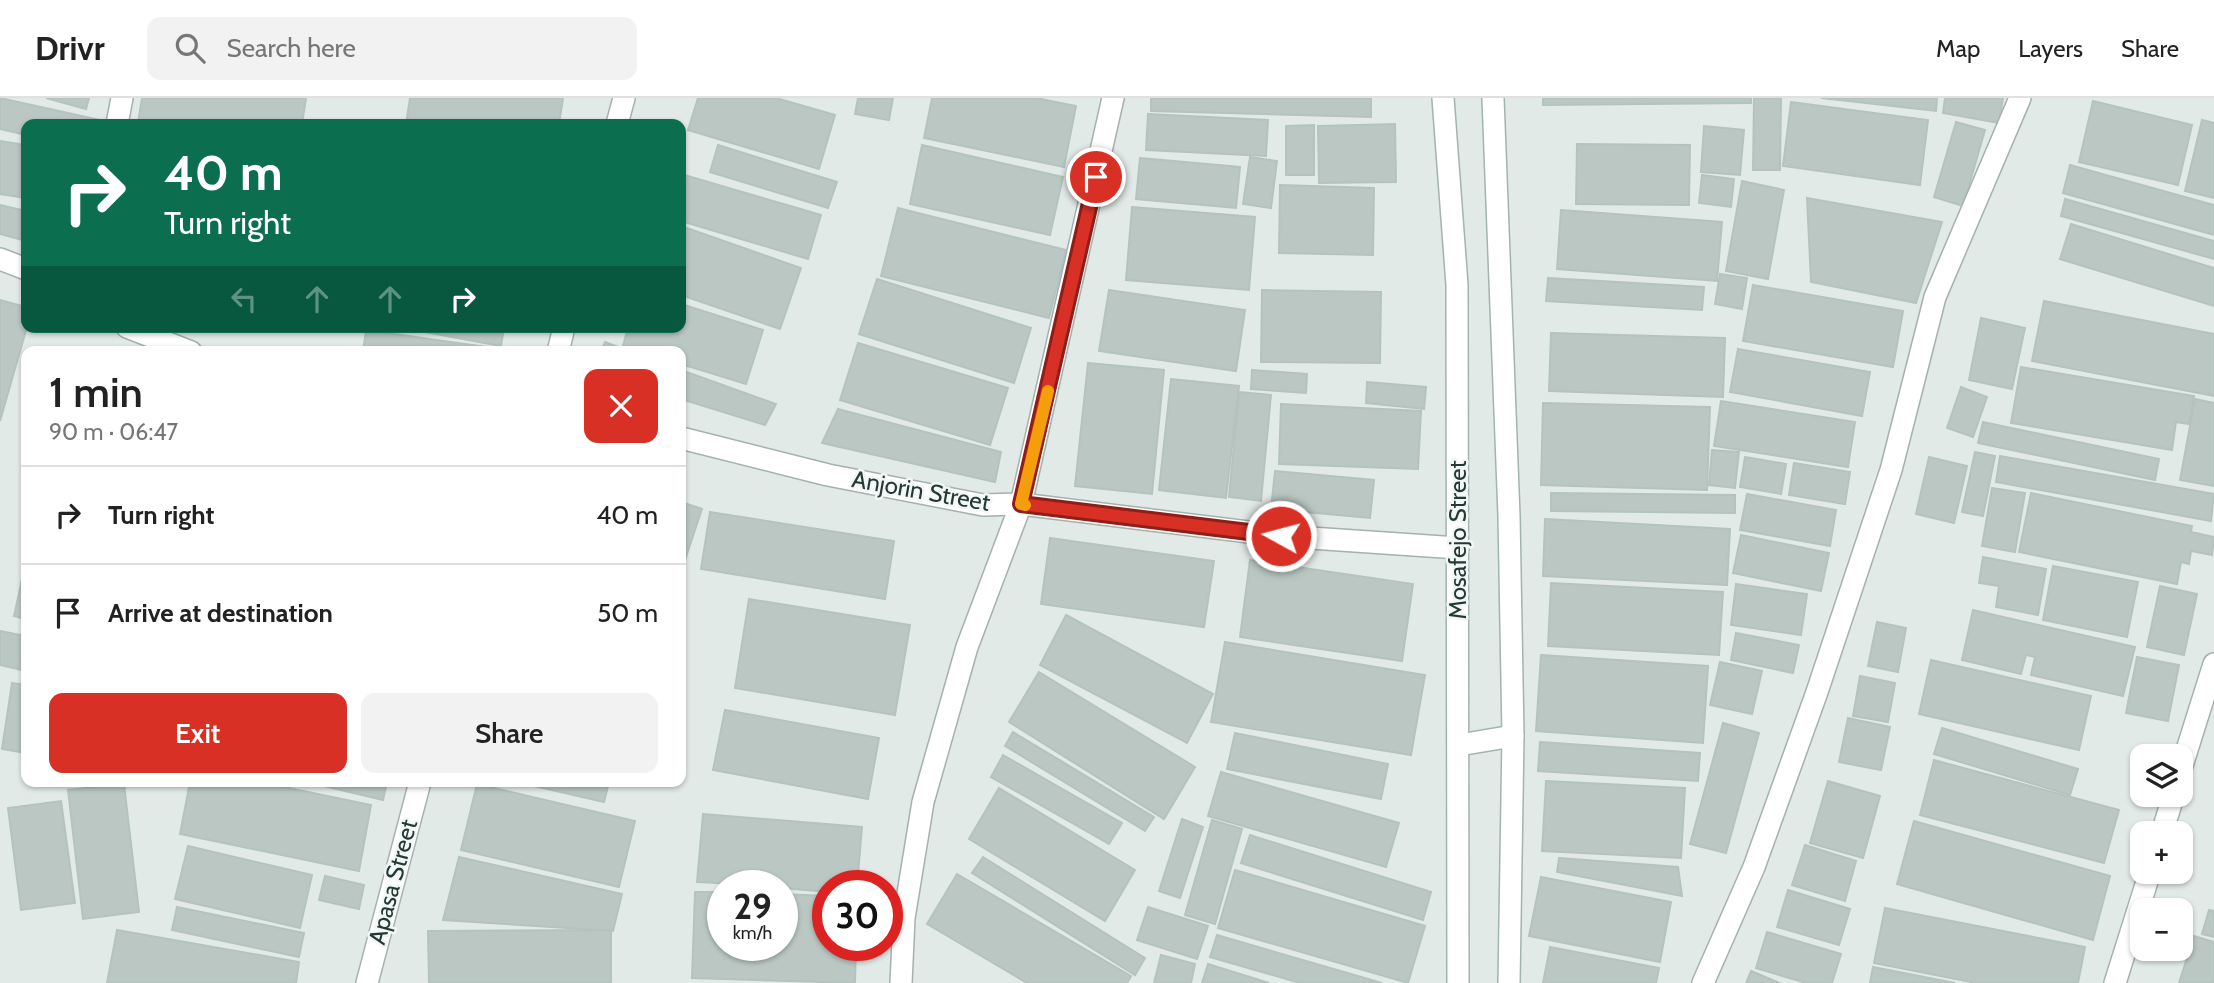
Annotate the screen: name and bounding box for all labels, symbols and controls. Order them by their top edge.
search box [147,17,637,80]
text: Drivr [35,28,105,68]
icon: search [171,29,209,67]
text: Search here [227,32,356,64]
text: Map [1936,34,1980,63]
text: Layers [2018,34,2083,63]
text: Share [2121,34,2179,63]
text: 40 m [164,143,283,202]
icon: right [49,147,140,238]
pin [1066,147,1126,207]
icon: arrive [1077,158,1115,196]
text: Turn right [164,203,291,242]
icon: left [225,280,263,318]
icon: ahead [298,280,336,318]
icon: ahead [371,280,409,318]
icon: right [444,280,482,318]
text: 1 min [49,366,143,418]
button: close [584,369,658,443]
text: 90 m · 06:47 [49,418,178,446]
street label: Mosafejo Street [1443,460,1472,620]
street label: Anjorin Street [850,464,992,517]
icon: right [49,496,87,534]
text: Turn right [108,499,214,531]
text: 40 m [596,499,658,531]
position arrow [1244,499,1318,573]
icon: arrive [49,594,87,632]
text: Arrive at destination [108,597,333,629]
text: 50 m [597,597,658,629]
button: Exit [49,693,347,773]
button: Share [361,693,658,773]
map controls [2130,744,2193,961]
button: layers [2130,744,2193,807]
street label: Apasa Street [362,816,423,948]
button: + [2130,821,2193,884]
speed limit sign: 30 [812,870,903,961]
text: 29 [733,885,772,928]
button: − [2130,898,2193,961]
text: km/h [733,922,772,944]

